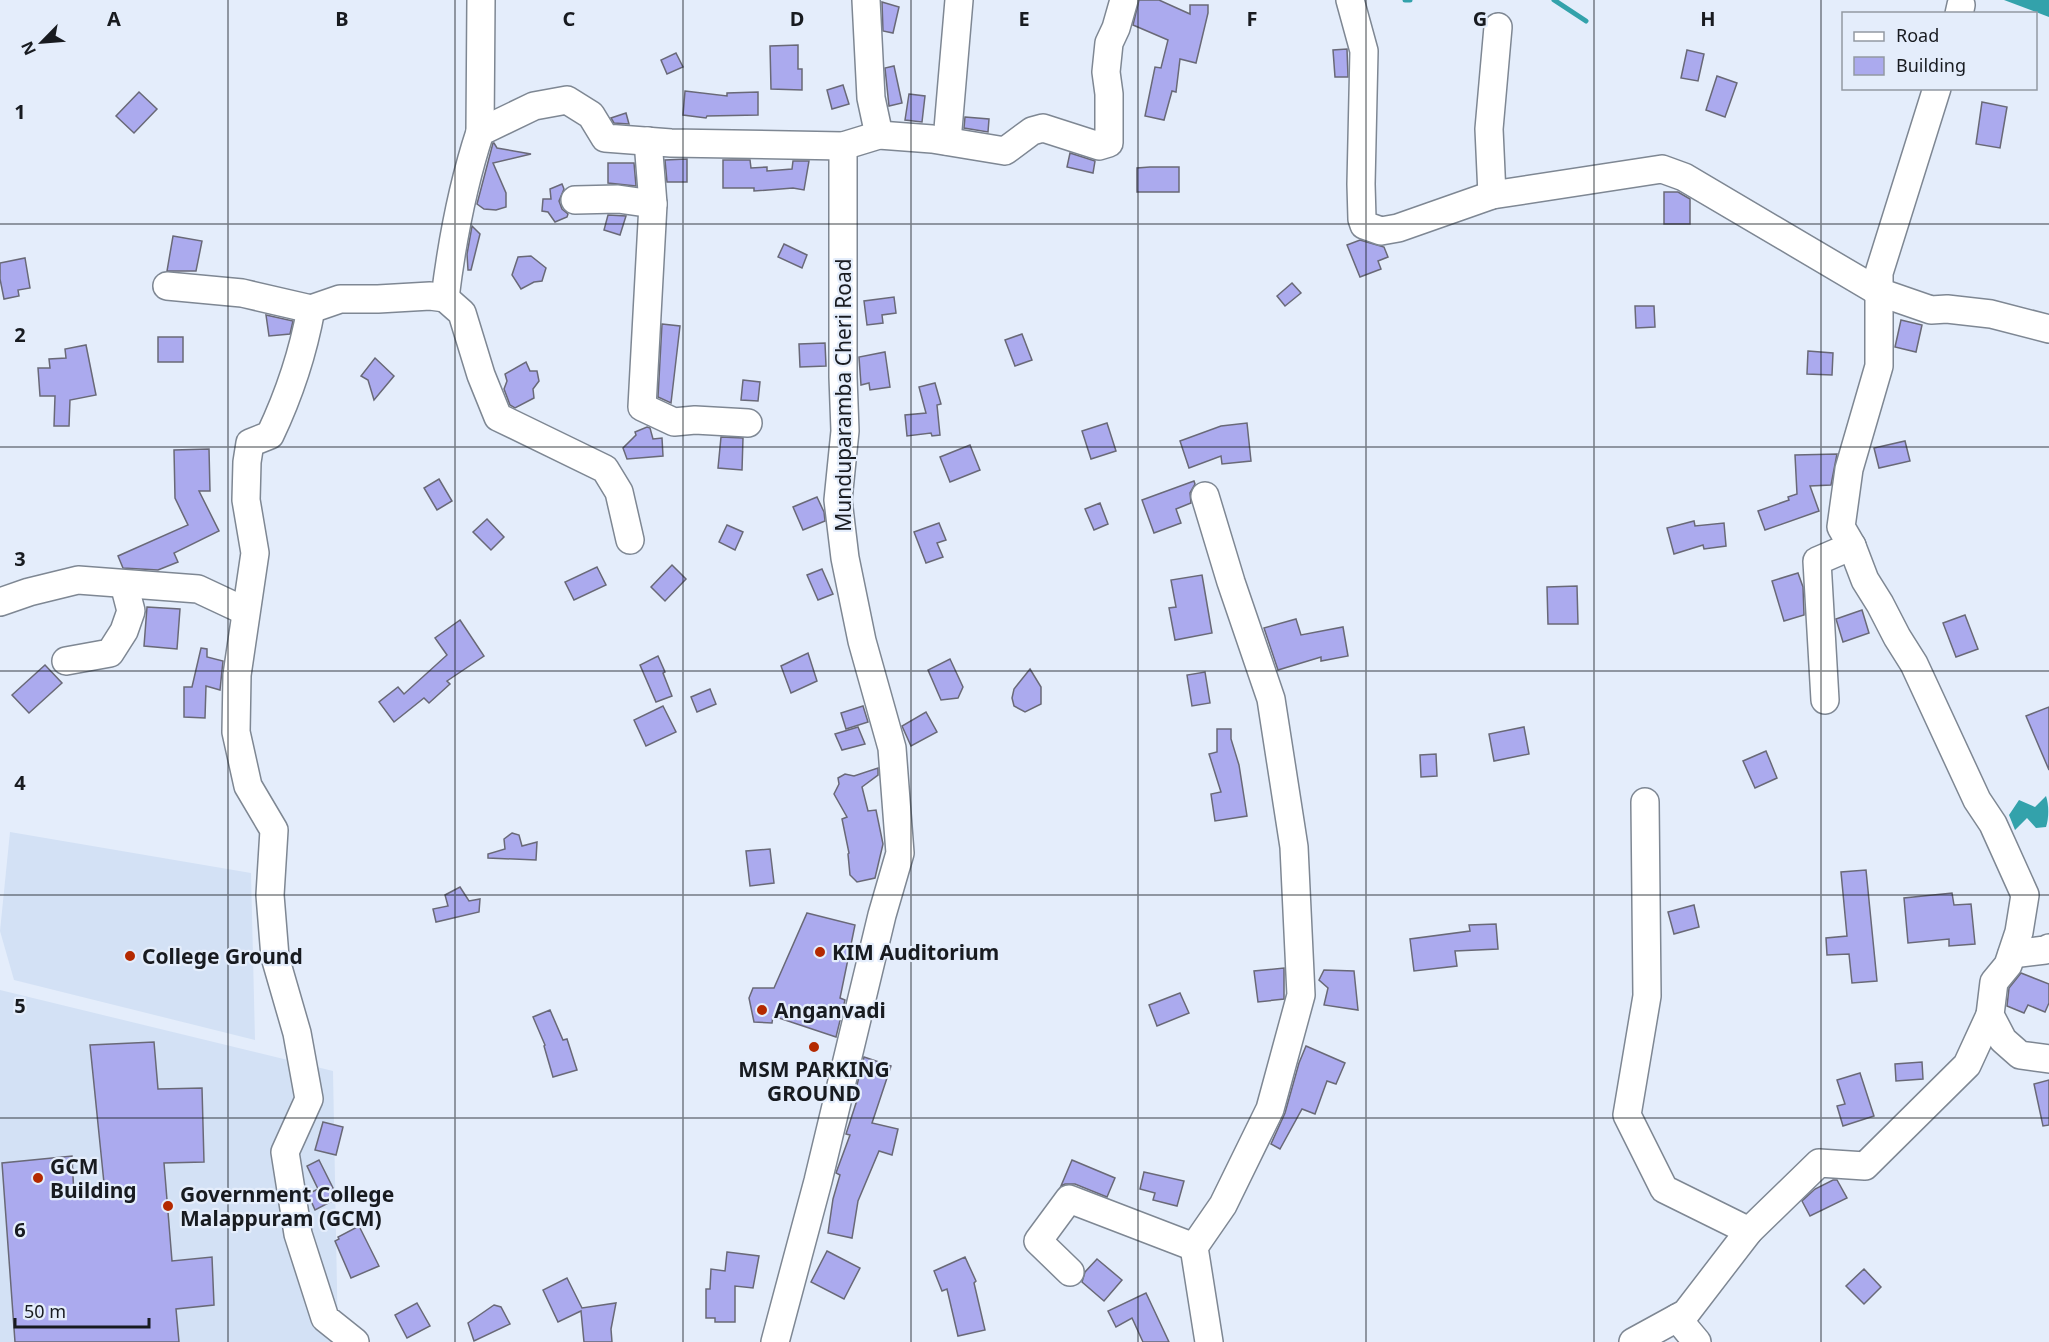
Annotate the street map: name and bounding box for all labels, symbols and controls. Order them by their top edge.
text: A [107,5,121,32]
text: B [335,5,349,32]
text: C [563,5,576,32]
text: D [790,5,804,32]
text: E [1018,5,1030,32]
text: F [1247,5,1257,32]
text: G [1473,5,1487,32]
text: H [1700,5,1716,32]
north arrow [12,12,72,72]
legend [1842,12,2037,90]
text: Road [1896,23,1939,47]
text: N [16,38,41,59]
text: Building [1896,53,1966,77]
text: 1 [14,98,26,125]
street label: Munduparamba Cheri Road [829,258,857,532]
text: 2 [14,321,26,348]
text: 3 [14,545,26,572]
text: 4 [14,769,26,796]
place label: KIM Auditorium [832,938,999,966]
place label: College Ground [142,942,303,970]
marker: KIM Auditorium [813,945,827,959]
marker: College Ground [123,949,137,963]
text: 5 [14,992,26,1019]
place label: Anganvadi [774,996,886,1024]
marker: Anganvadi [755,1003,769,1017]
marker: MSM PARKING GROUND [807,1040,821,1054]
place label: MSM PARKING GROUND [738,1055,890,1107]
place label: GCM Building [50,1152,137,1204]
marker: GCM Building [31,1171,45,1185]
place label: Government College Malappuram (GCM) [180,1180,394,1232]
marker: Government College Malappuram (GCM) [161,1199,175,1213]
text: 6 [14,1216,26,1243]
scale bar [15,1291,148,1329]
text: 50 m [24,1299,66,1323]

